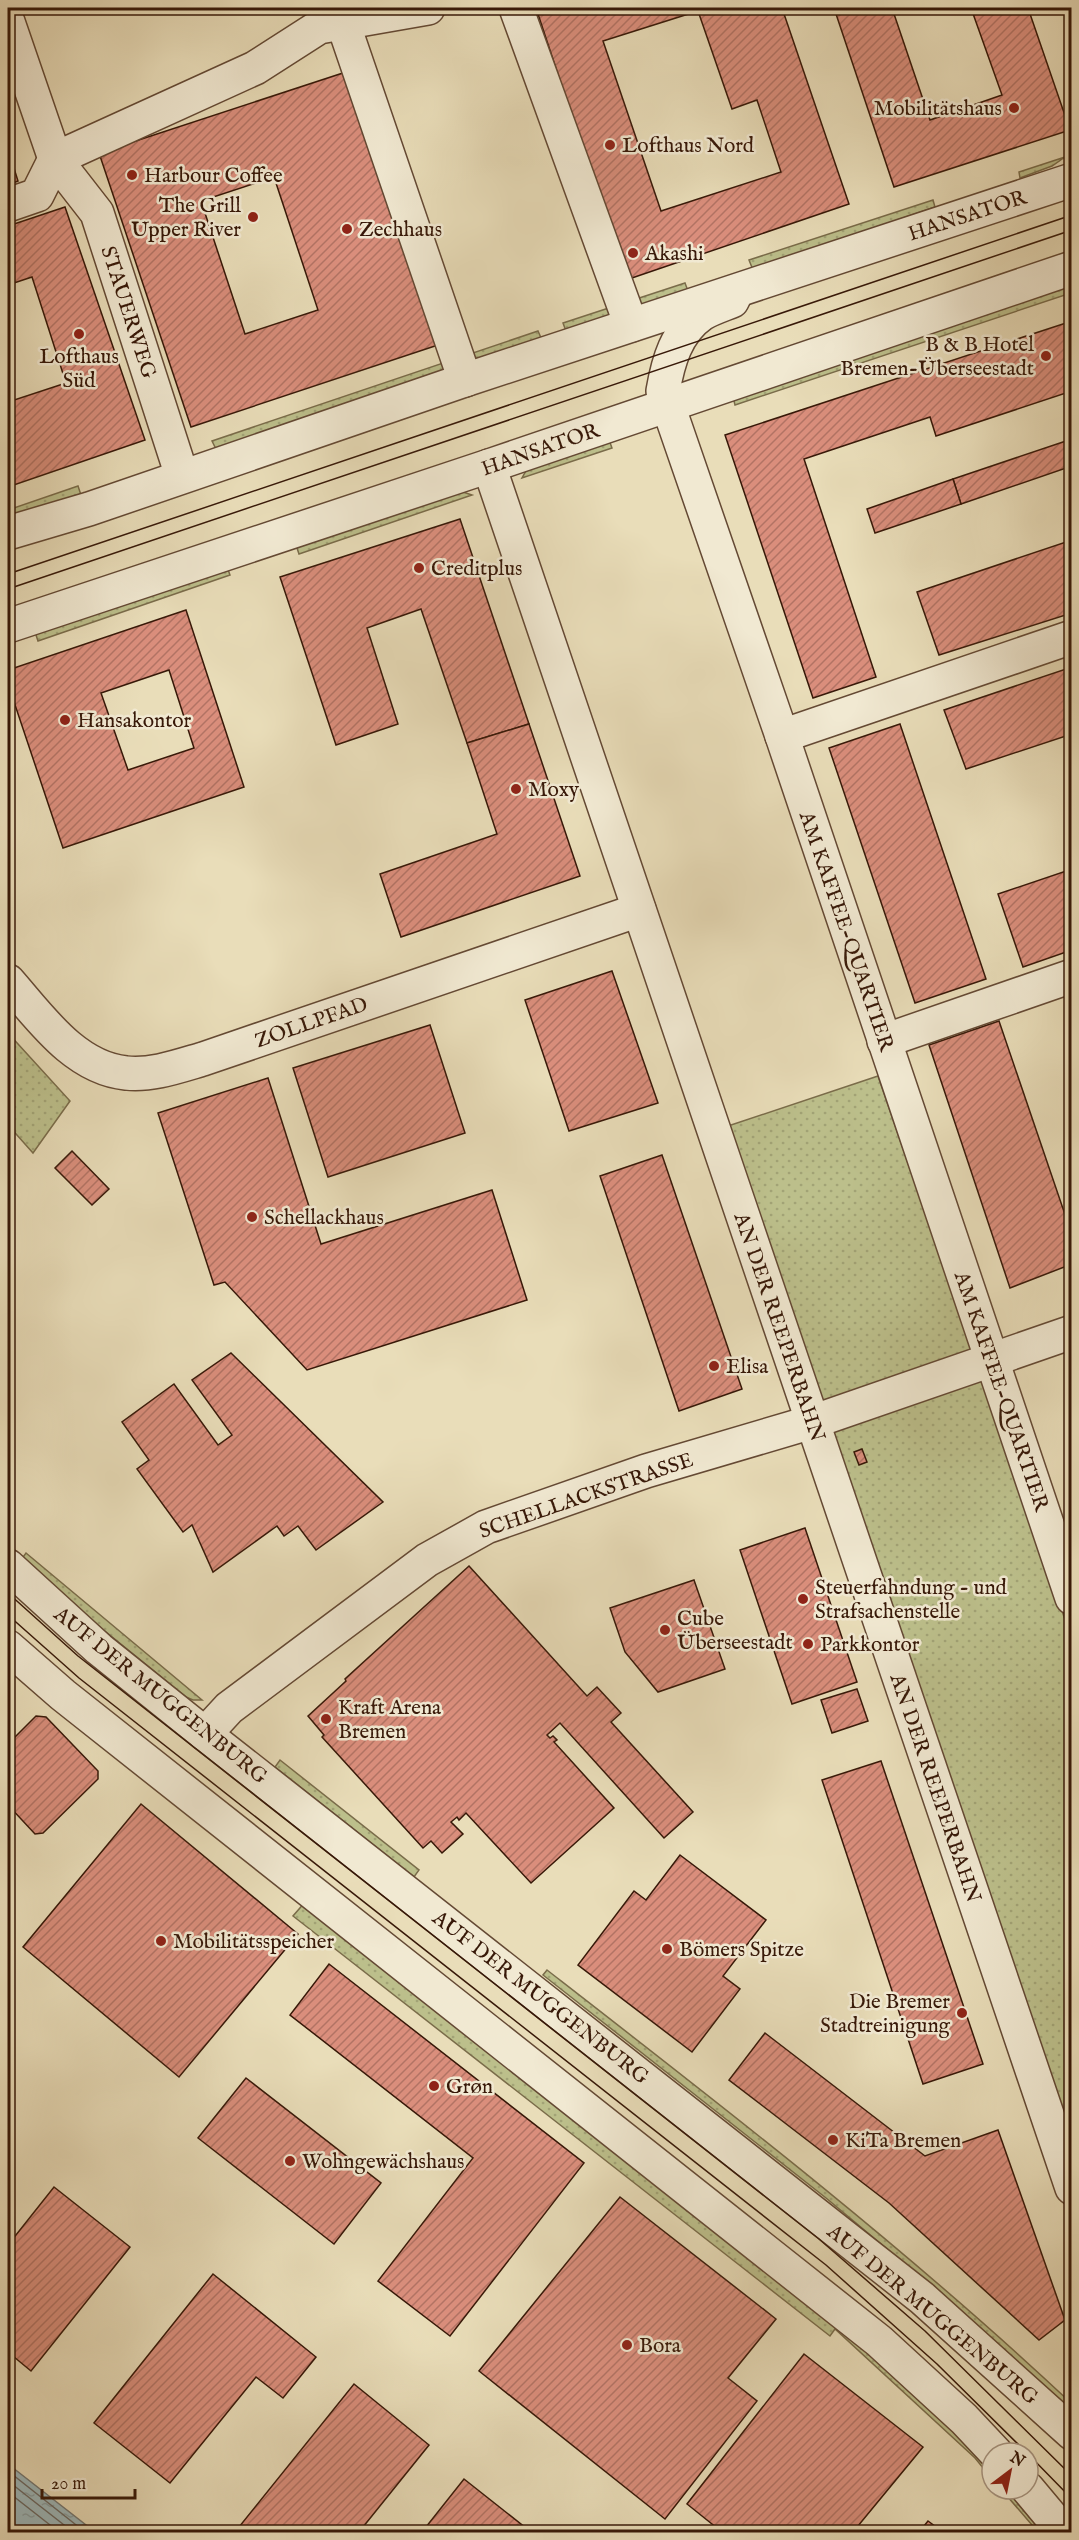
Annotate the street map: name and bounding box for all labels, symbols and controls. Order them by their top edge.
place label: Mobilitätshaus [874,96,1002,123]
marker: Mobilitätshaus [1007,101,1021,115]
place label: Lofthaus Nord [622,133,755,160]
marker: Lofthaus Nord [603,138,617,152]
place label: Harbour Coffee [144,163,283,190]
marker: Harbour Coffee [125,168,139,182]
street label: HANSATOR [905,184,1031,248]
place label: The Grill Upper River [131,193,241,244]
marker: The Grill Upper River [246,210,260,224]
place label: Zechhaus [359,217,442,244]
marker: Zechhaus [340,222,354,236]
place label: Akashi [644,241,704,268]
street label: STAUERWEG [93,243,162,382]
marker: Akashi [626,246,640,260]
marker: Lofthaus Süd [72,327,86,341]
place label: B & B Hotel Bremen-Überseestadt [840,332,1034,383]
place label: Lofthaus Süd [39,344,119,395]
marker: B & B Hotel Bremen-Überseestadt [1039,349,1053,363]
street label: HANSATOR [478,417,604,483]
place label: Creditplus [431,556,522,583]
marker: Creditplus [412,561,426,575]
place label: Hansakontor [77,708,192,735]
marker: Hansakontor [58,713,72,727]
place label: Moxy [528,777,580,804]
marker: Moxy [509,782,523,796]
street label: AM KAFFEE-QUARTIER [792,807,900,1056]
street label: ZOLLPFAD [251,991,372,1055]
place label: Schellackhaus [264,1205,384,1232]
street label: AN DER REEPERBAHN [726,1208,830,1446]
marker: Schellackhaus [245,1210,259,1224]
street label: AM KAFFEE-QUARTIER [947,1267,1055,1516]
place label: Elisa [726,1354,769,1381]
marker: Elisa [707,1359,721,1373]
street label: SCHELLACKSTRASSE [476,1447,697,1546]
place label: Steuerfahndung - und Strafsachenstelle [815,1575,1008,1626]
marker: Steuerfahndung - und Strafsachenstelle [796,1592,810,1606]
street label: AUF DER MUGGENBURG [47,1601,273,1791]
place label: Cube Überseestadt [677,1606,793,1657]
marker: Cube Überseestadt [658,1623,672,1637]
place label: Parkkontor [820,1632,920,1659]
marker: Parkkontor [801,1637,815,1651]
street label: AN DER REEPERBAHN [882,1669,986,1907]
place label: Kraft Arena Bremen [338,1695,442,1746]
marker: Kraft Arena Bremen [319,1712,333,1726]
street label: AUF DER MUGGENBURG [426,1905,654,2091]
place label: Mobilitätsspeicher [173,1929,334,1956]
marker: Mobilitätsspeicher [154,1934,168,1948]
place label: Bömers Spitze [679,1937,804,1964]
marker: Bömers Spitze [660,1942,674,1956]
place label: Die Bremer Stadtreinigung [820,1989,951,2040]
marker: Die Bremer Stadtreinigung [955,2006,969,2020]
place label: Grøn [446,2074,493,2101]
marker: Grøn [427,2079,441,2093]
place label: KiTa Bremen [845,2128,961,2155]
marker: KiTa Bremen [826,2133,840,2147]
place label: Wohngewächshaus [302,2149,465,2176]
marker: Wohngewächshaus [283,2154,297,2168]
street label: AUF DER MUGGENBURG [820,2218,1043,2412]
place label: Bora [639,2333,682,2360]
marker: Bora [620,2338,634,2352]
north arrow [980,2441,1040,2501]
text: N [1005,2447,1028,2472]
scale bar [42,2462,135,2500]
text: 20 m [51,2473,86,2496]

